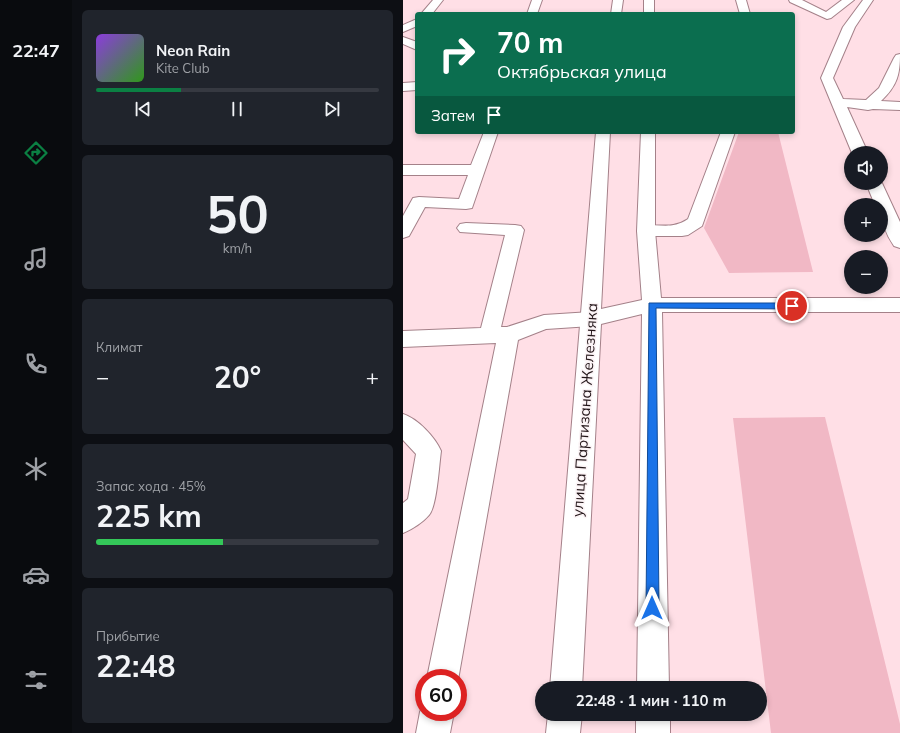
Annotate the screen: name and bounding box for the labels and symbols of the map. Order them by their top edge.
pin [775,289,809,323]
street label: улица Партизана Железняка [568,302,601,518]
position arrow [631,587,673,629]
speed limit sign: 60 [415,669,467,721]

